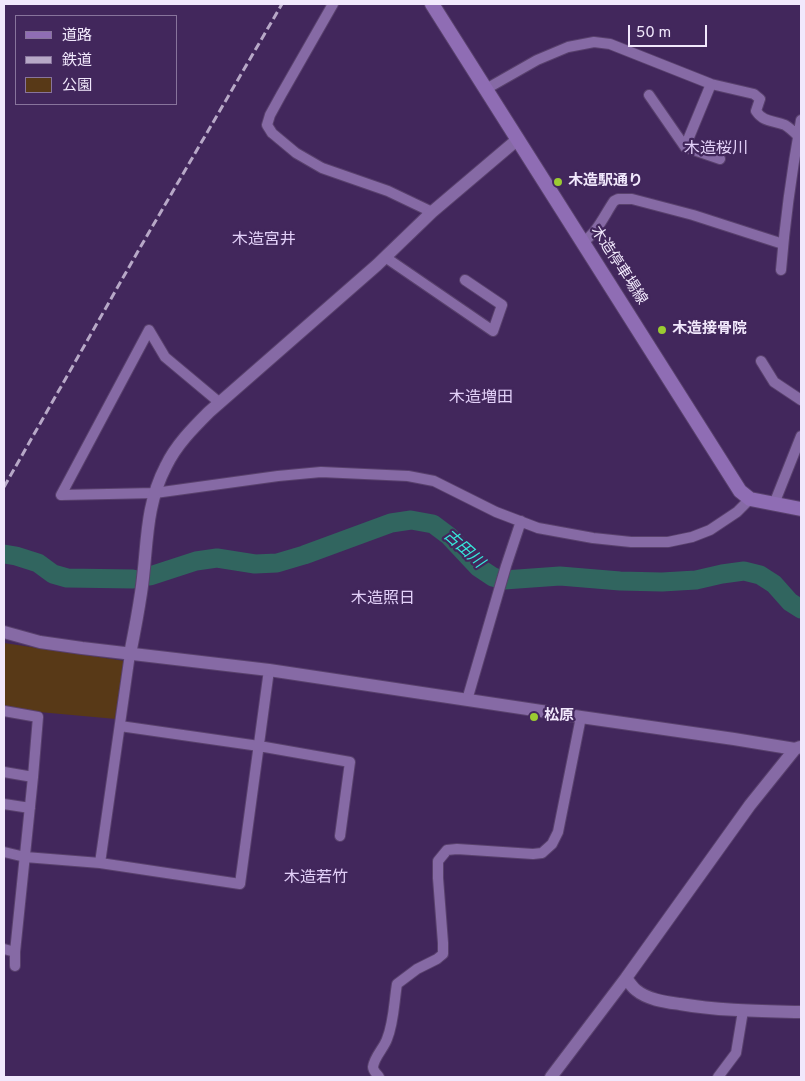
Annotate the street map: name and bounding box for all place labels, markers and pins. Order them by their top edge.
place label: 木造駅通り [568,173,643,191]
marker: 木造駅通り [552,176,564,188]
place label: 木造接骨院 [672,321,747,339]
marker: 木造接骨院 [656,324,668,336]
place label: 松原 [544,708,574,726]
marker: 松原 [528,711,540,723]

